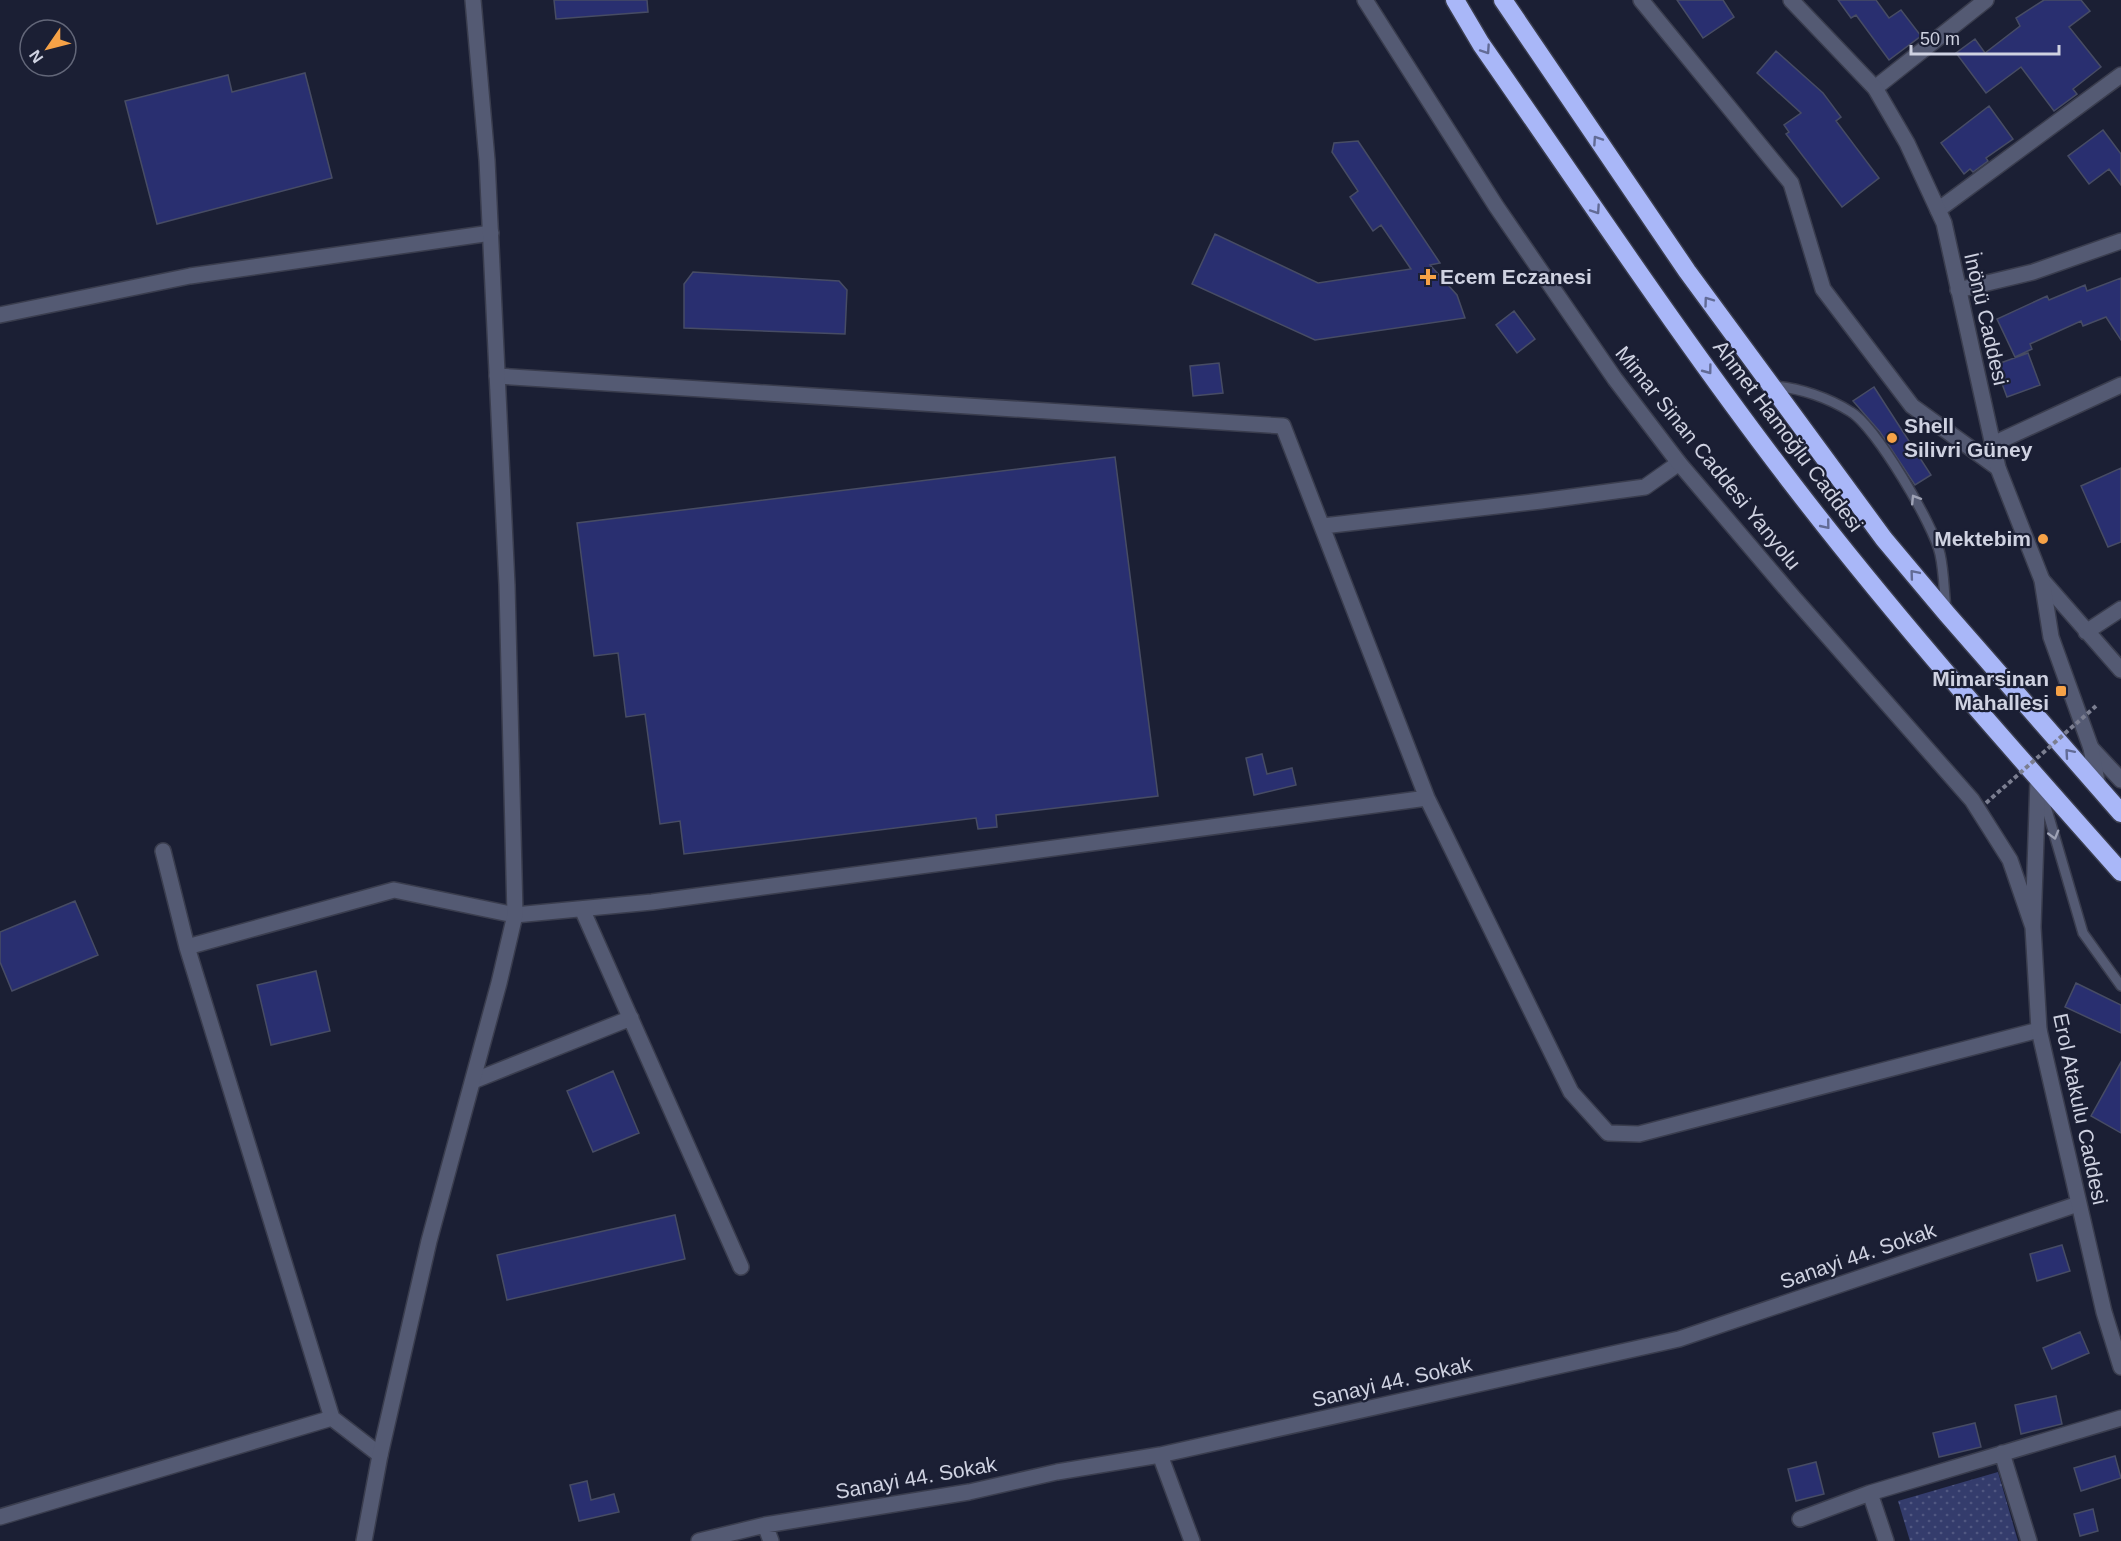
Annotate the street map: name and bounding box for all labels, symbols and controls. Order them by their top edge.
north arrow [18,18,78,78]
scale bar [1911,18,2060,56]
text: 50 m [1920,29,1960,49]
one-way arrow [1479,43,1490,54]
text: N [26,47,46,66]
one-way arrow [1593,136,1604,147]
one-way arrow [1589,204,1600,215]
street label: İnönü Caddesi [1960,250,2013,387]
place label: Ecem Eczanesi [1440,265,1592,288]
marker: Ecem Eczanesi [1421,270,1435,284]
one-way arrow [1705,296,1716,307]
street label: Ahmet Hamoğlu Caddesi [1709,336,1868,536]
street label: Mimar Sinan Caddesi Yanyolu [1611,341,1806,574]
one-way arrow [1701,363,1712,374]
place label: Shell Silivri Güney [1904,414,2033,461]
marker: Shell Silivri Güney [1885,431,1899,445]
one-way arrow [1910,495,1922,505]
one-way arrow [1819,518,1830,529]
place label: Mektebim [1934,527,2031,550]
marker: Mektebim [2036,532,2050,546]
one-way arrow [1910,570,1921,581]
place label: Mimarsinan Mahallesi [1932,667,2049,714]
marker: Mimarsinan Mahallesi [2054,684,2068,698]
one-way arrow [2065,749,2076,760]
one-way arrow [2047,829,2059,840]
street label: Erol Atakulu Caddesi [2049,1011,2112,1207]
street label: Sanayi 44. Sokak [1777,1218,1939,1293]
street label: Sanayi 44. Sokak [1310,1352,1475,1411]
street label: Sanayi 44. Sokak [833,1452,999,1503]

